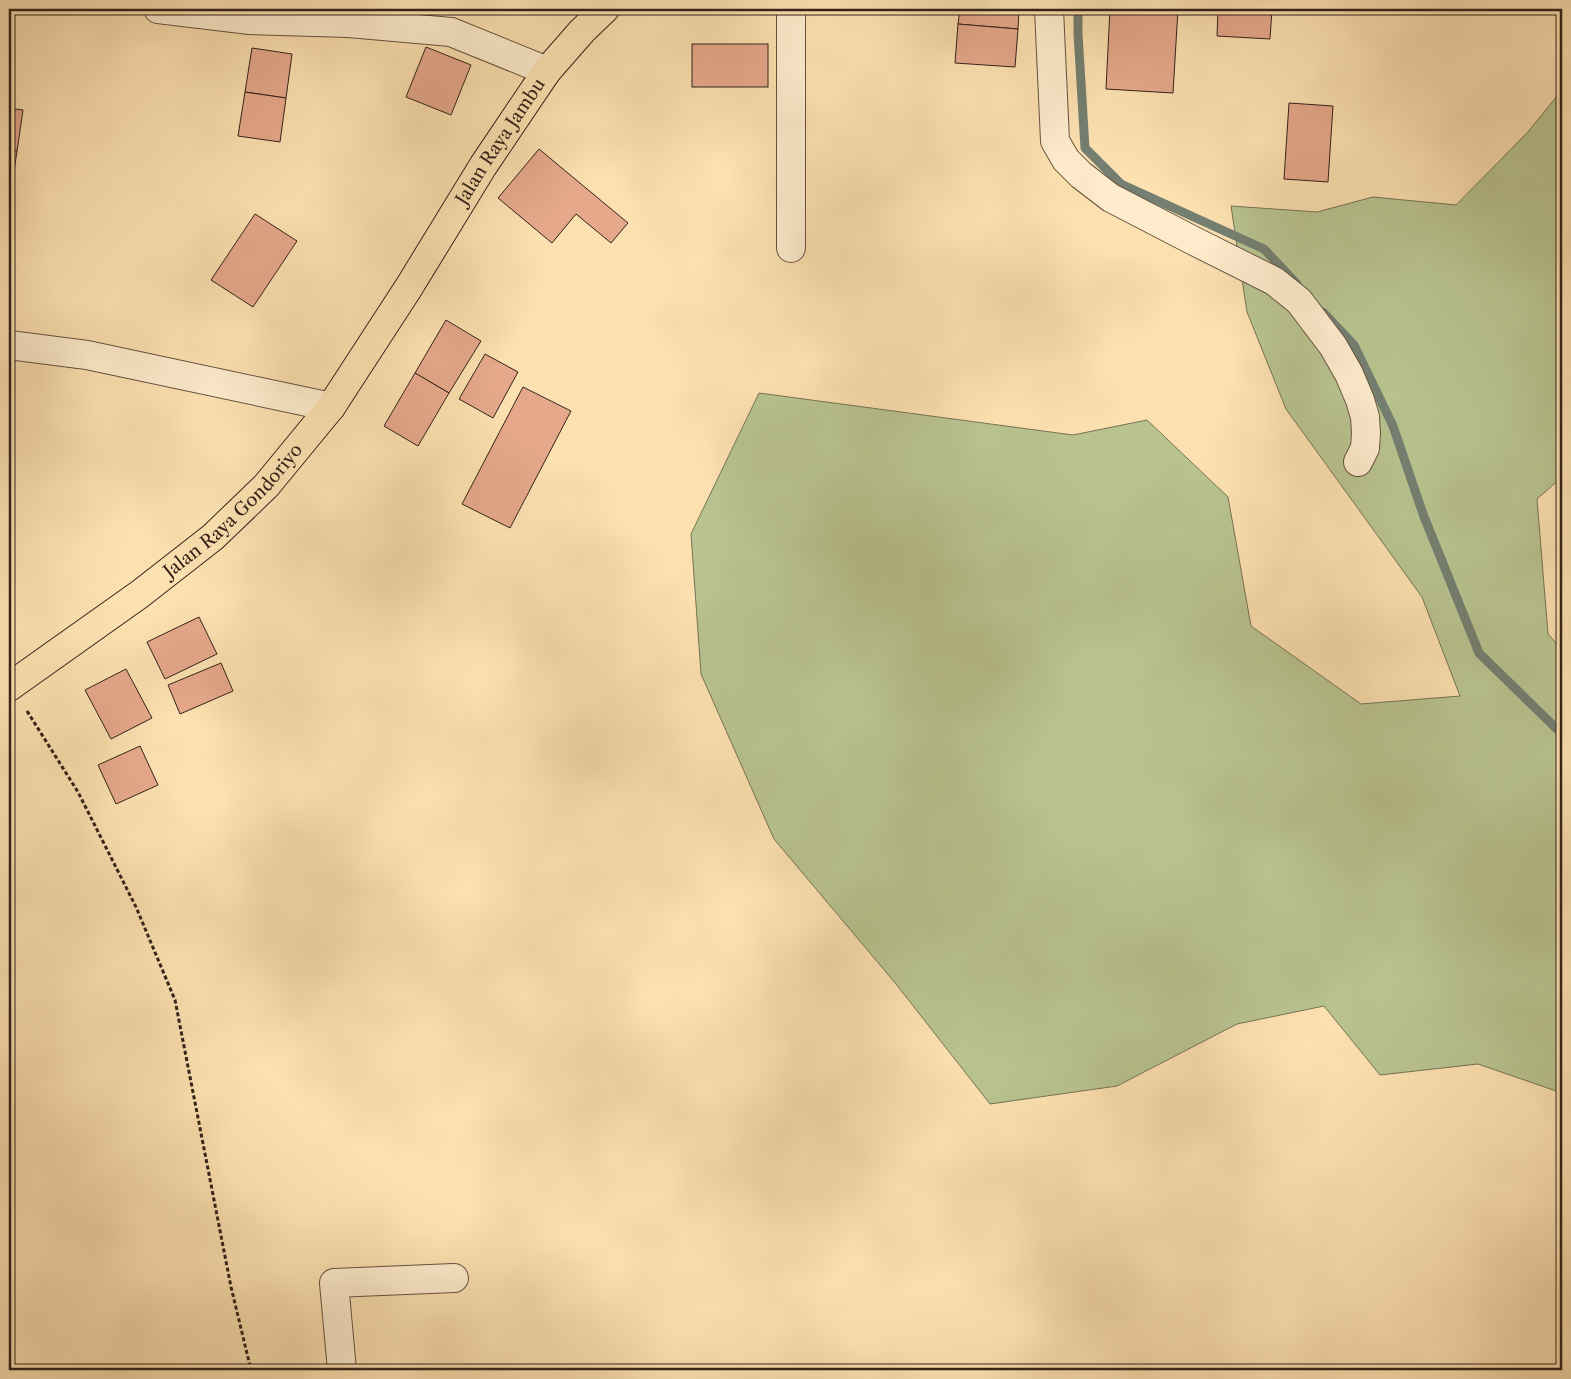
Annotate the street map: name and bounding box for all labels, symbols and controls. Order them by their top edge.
street label: Jalan Raya Jambu [449,74,550,211]
street label: Jalan Raya Gondoriyo [157,439,307,584]

